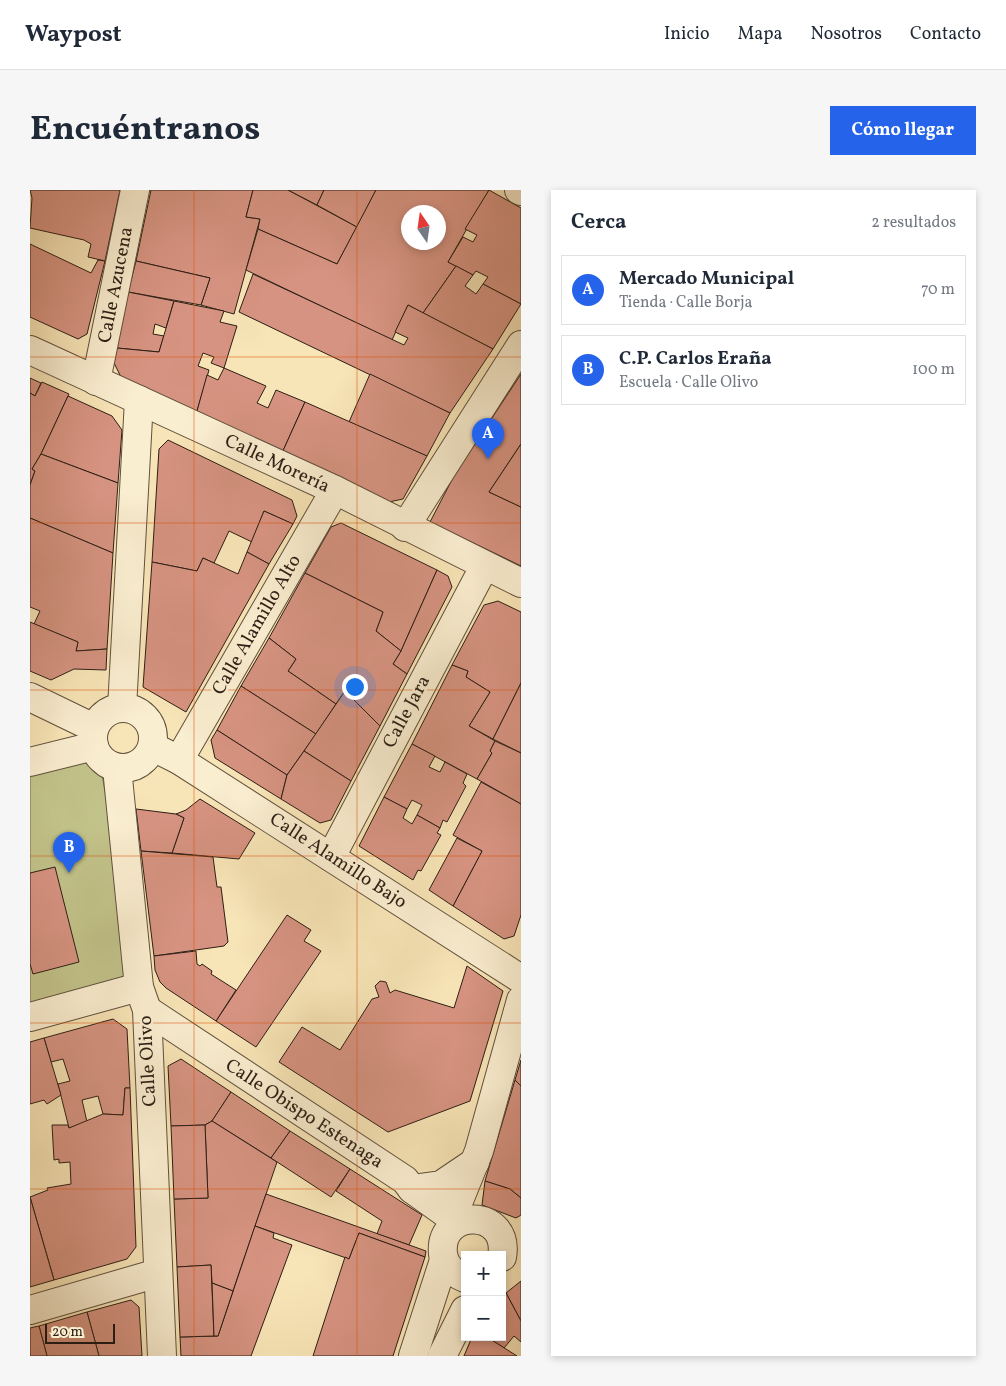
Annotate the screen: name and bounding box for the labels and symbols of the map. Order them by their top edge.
north arrow [401,205,446,250]
street label: Calle Azucena [92,225,140,345]
pin: A [472,418,504,459]
street label: Calle Morería [220,428,334,500]
street label: Calle Alamillo Alto [206,550,308,700]
street label: Calle Jara [377,671,437,753]
your location [342,674,368,700]
street label: Calle Alamillo Bajo [264,807,412,915]
pin: B [53,832,85,873]
street label: Calle Olivo [133,1015,163,1107]
street label: Calle Obispo Estenaga [220,1053,388,1175]
scale bar [45,1321,115,1344]

